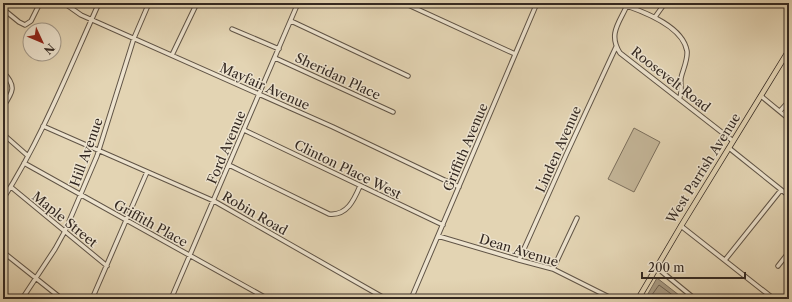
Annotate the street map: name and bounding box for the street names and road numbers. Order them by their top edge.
street label: Roosevelt Road [628,43,714,115]
street label: Sheridan Place [293,49,383,103]
street label: Mayfair Avenue [218,59,312,113]
street label: Griffith Avenue [439,100,491,194]
street label: Linden Avenue [532,103,584,195]
street label: Ford Avenue [203,108,249,186]
street label: West Parrish Avenue [662,110,743,227]
street label: Hill Avenue [66,115,106,189]
street label: Clinton Place West [292,136,404,202]
street label: Maple Street [29,188,101,250]
street label: Robin Road [219,188,291,238]
street label: Griffith Place [111,196,191,250]
street label: Dean Avenue [477,230,561,270]

